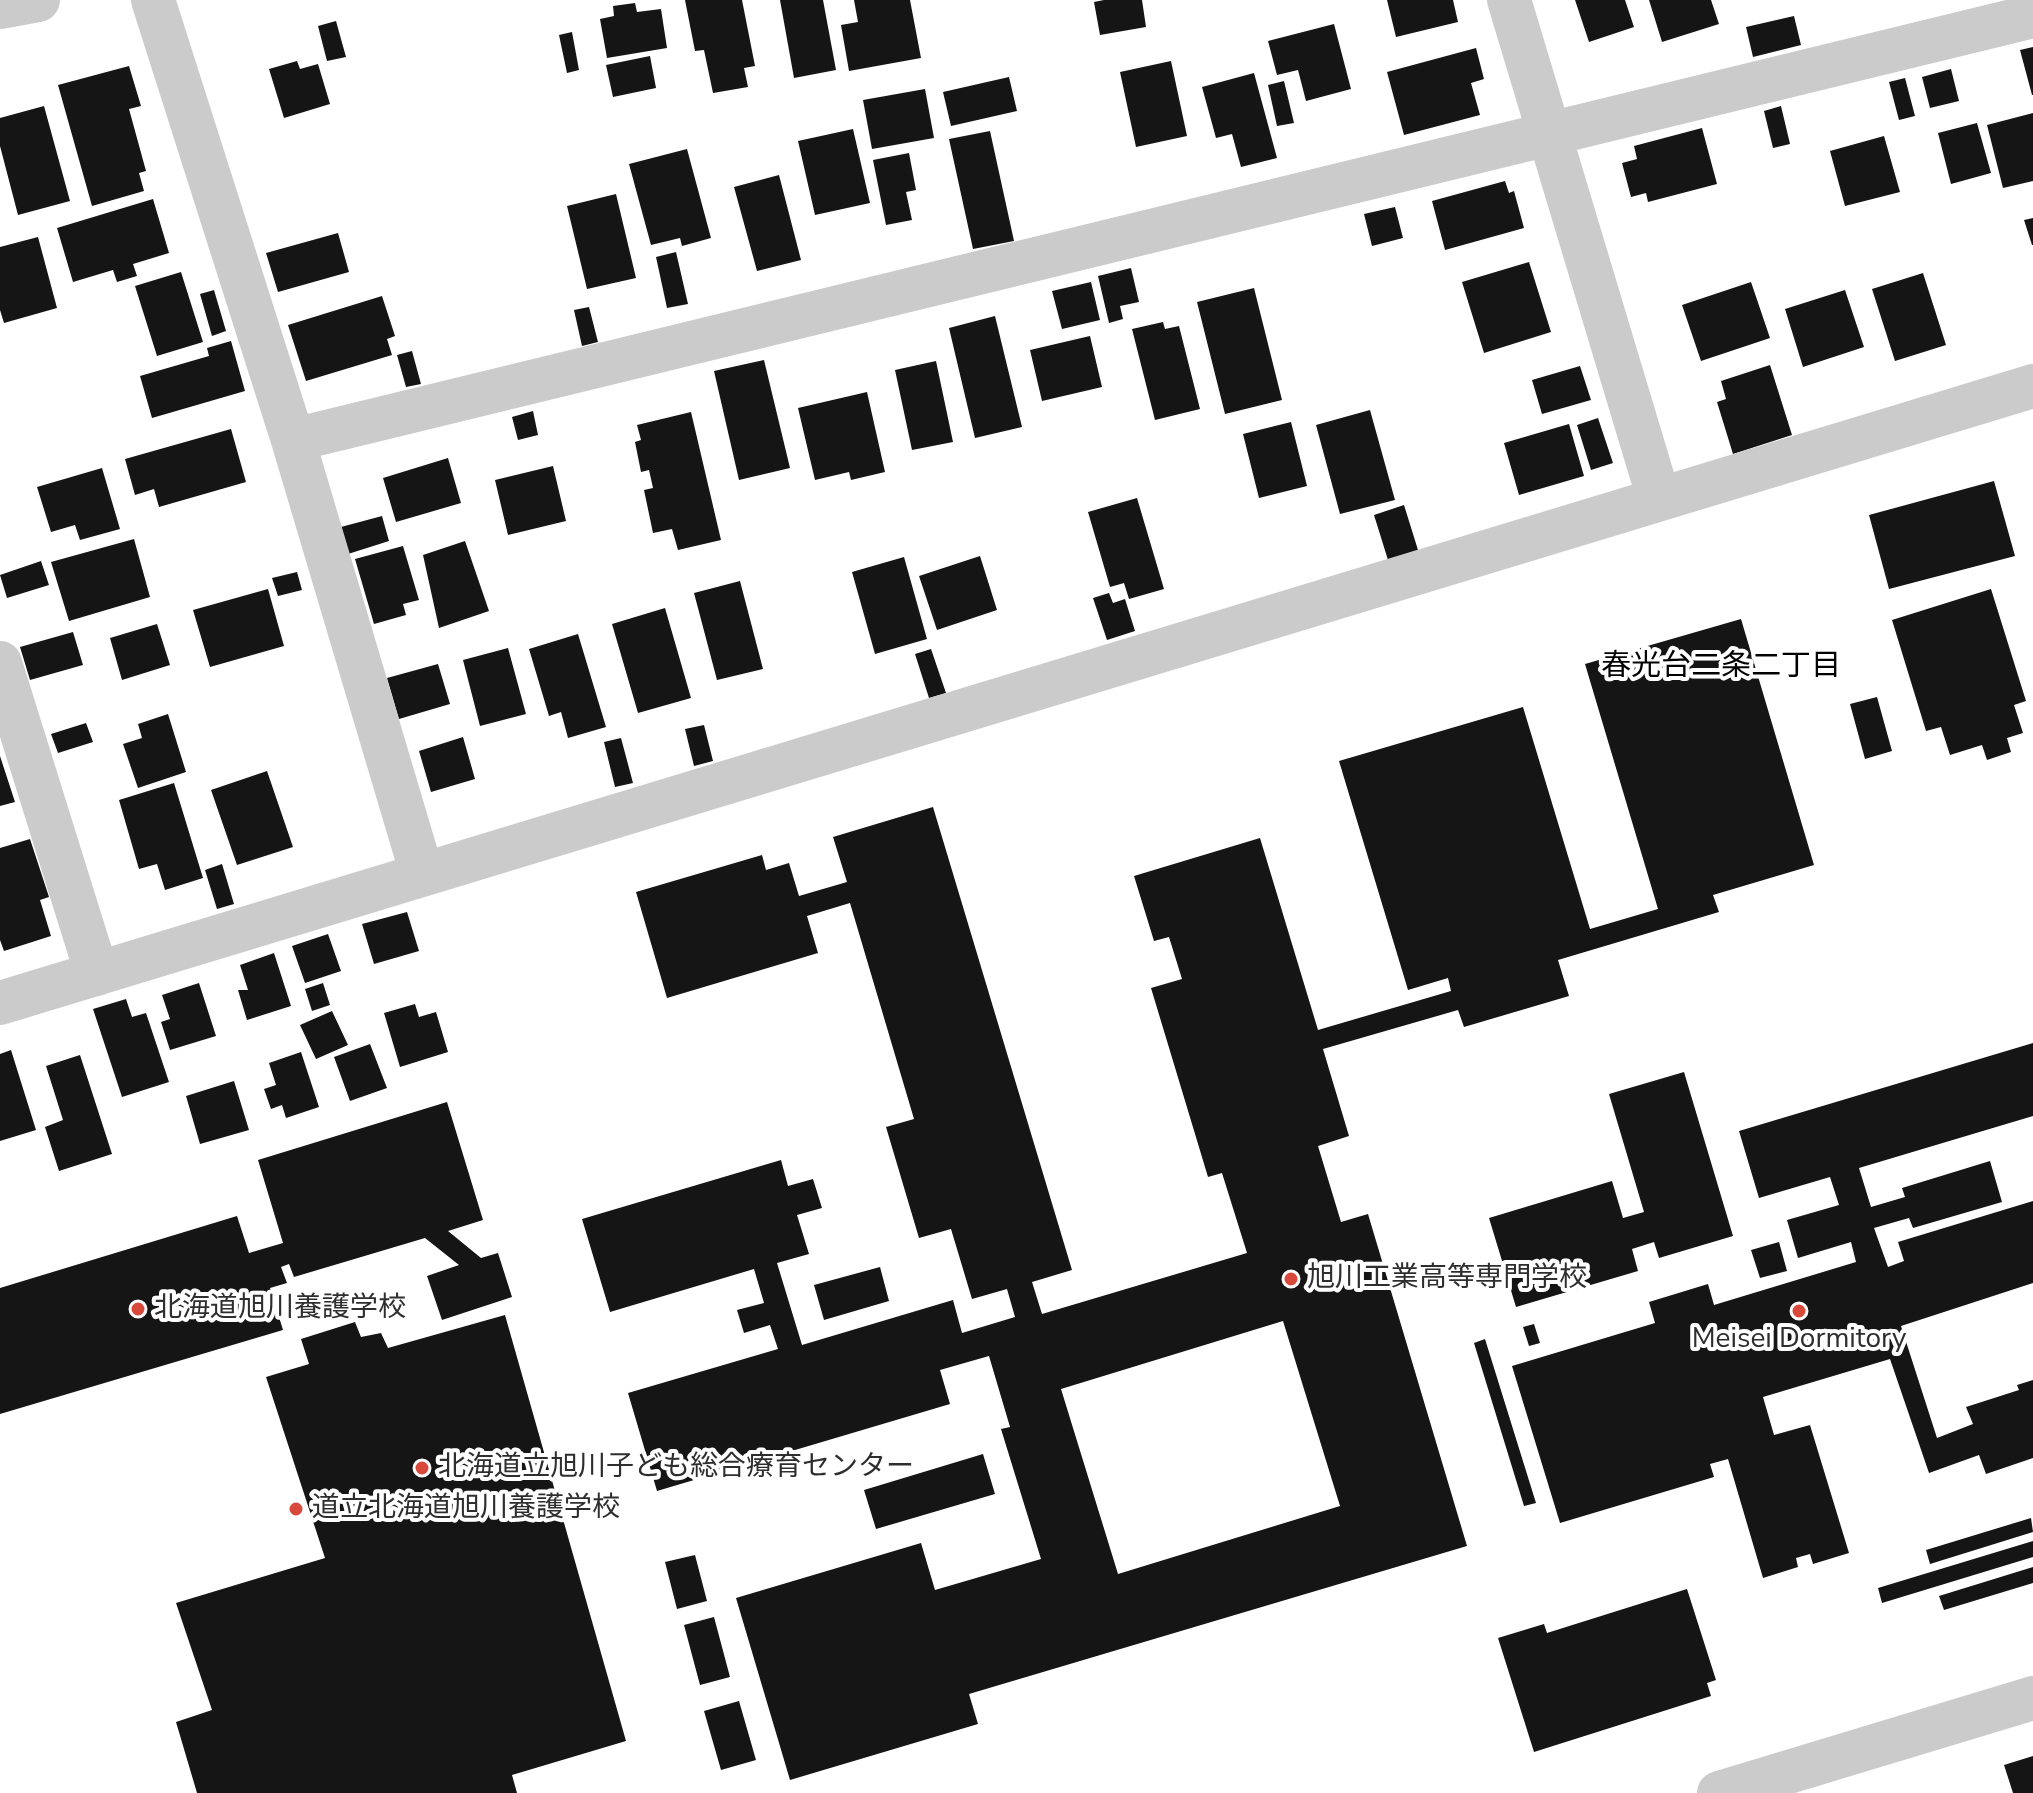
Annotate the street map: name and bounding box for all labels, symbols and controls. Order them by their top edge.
district label: 春光台二条二丁目 [1601,650,1841,686]
place label: 旭川工業高等専門学校 [1307,1262,1587,1296]
marker: 旭川工業高等専門学校 [1282,1270,1300,1288]
place label: 北海道旭川養護学校 [154,1292,406,1326]
marker: 北海道旭川養護学校 [129,1300,147,1318]
marker: Meisei Dormitory [1790,1302,1808,1320]
place label: Meisei Dormitory [1692,1323,1906,1357]
place label: 北海道立旭川子ども総合療育センター [438,1451,914,1485]
marker: 北海道立旭川子ども総合療育センター [413,1459,431,1477]
place label: 道立北海道旭川養護学校 [312,1492,620,1526]
marker: 道立北海道旭川養護学校 [287,1500,305,1518]

